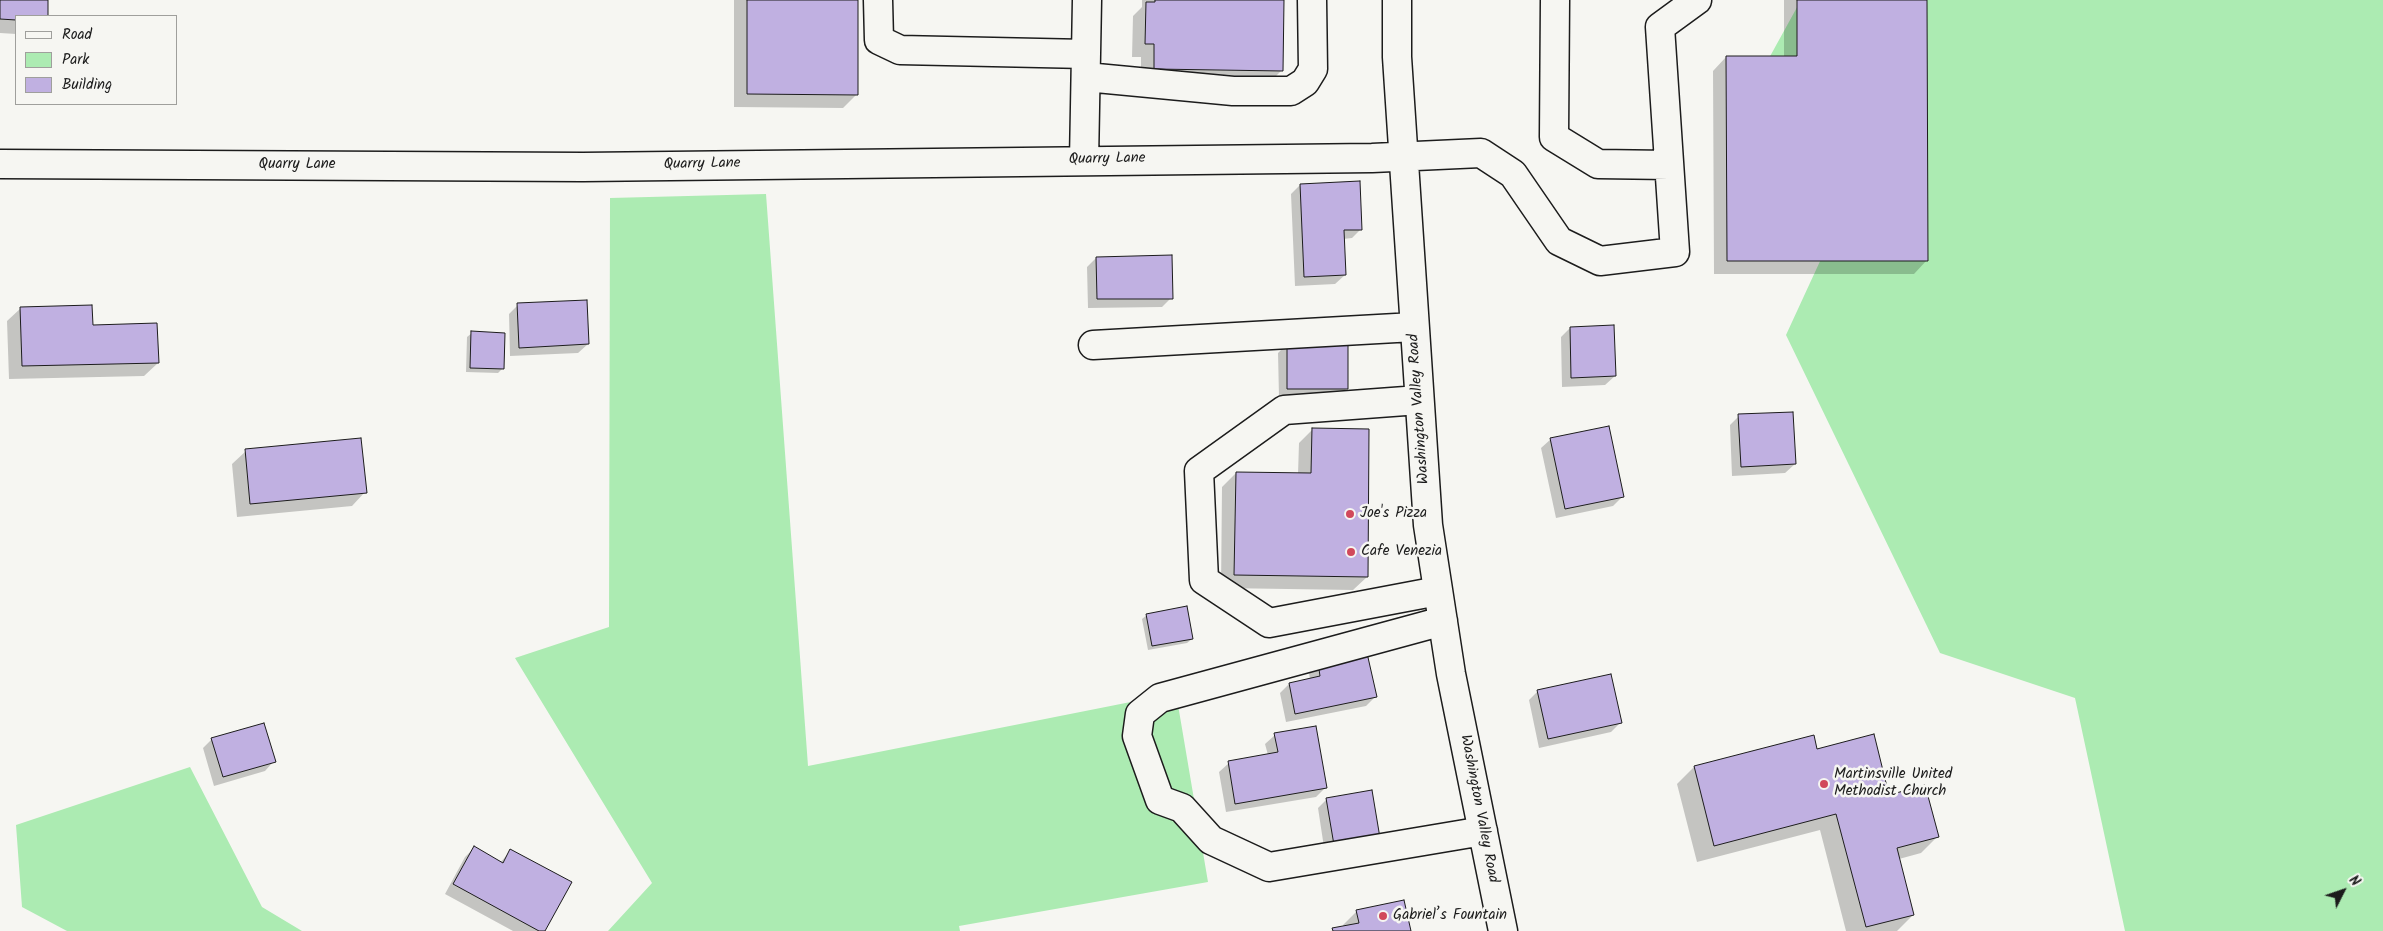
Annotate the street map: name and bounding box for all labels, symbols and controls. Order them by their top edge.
legend [15,15,178,105]
text: Road [62,23,92,47]
text: Park [62,48,89,72]
text: Building [62,73,112,97]
street label: Quarry Lane [1068,150,1146,170]
street label: Quarry Lane [663,155,741,175]
street label: Quarry Lane [259,156,335,174]
street label: Washington Valley Road [1406,333,1434,485]
place label: Joe's Pizza [1360,505,1427,523]
marker: Joe's Pizza [1344,508,1356,520]
place label: Cafe Venezia [1361,543,1442,561]
marker: Cafe Venezia [1345,546,1357,558]
street label: Washington Valley Road [1455,733,1501,885]
place label: Martinsville United Methodist Church [1834,766,1952,801]
marker: Martinsville United Methodist Church [1818,778,1830,790]
north arrow [2318,866,2368,916]
text: N [2343,871,2366,892]
place label: Gabriel’s Fountain [1393,907,1507,925]
marker: Gabriel’s Fountain [1377,910,1389,922]

